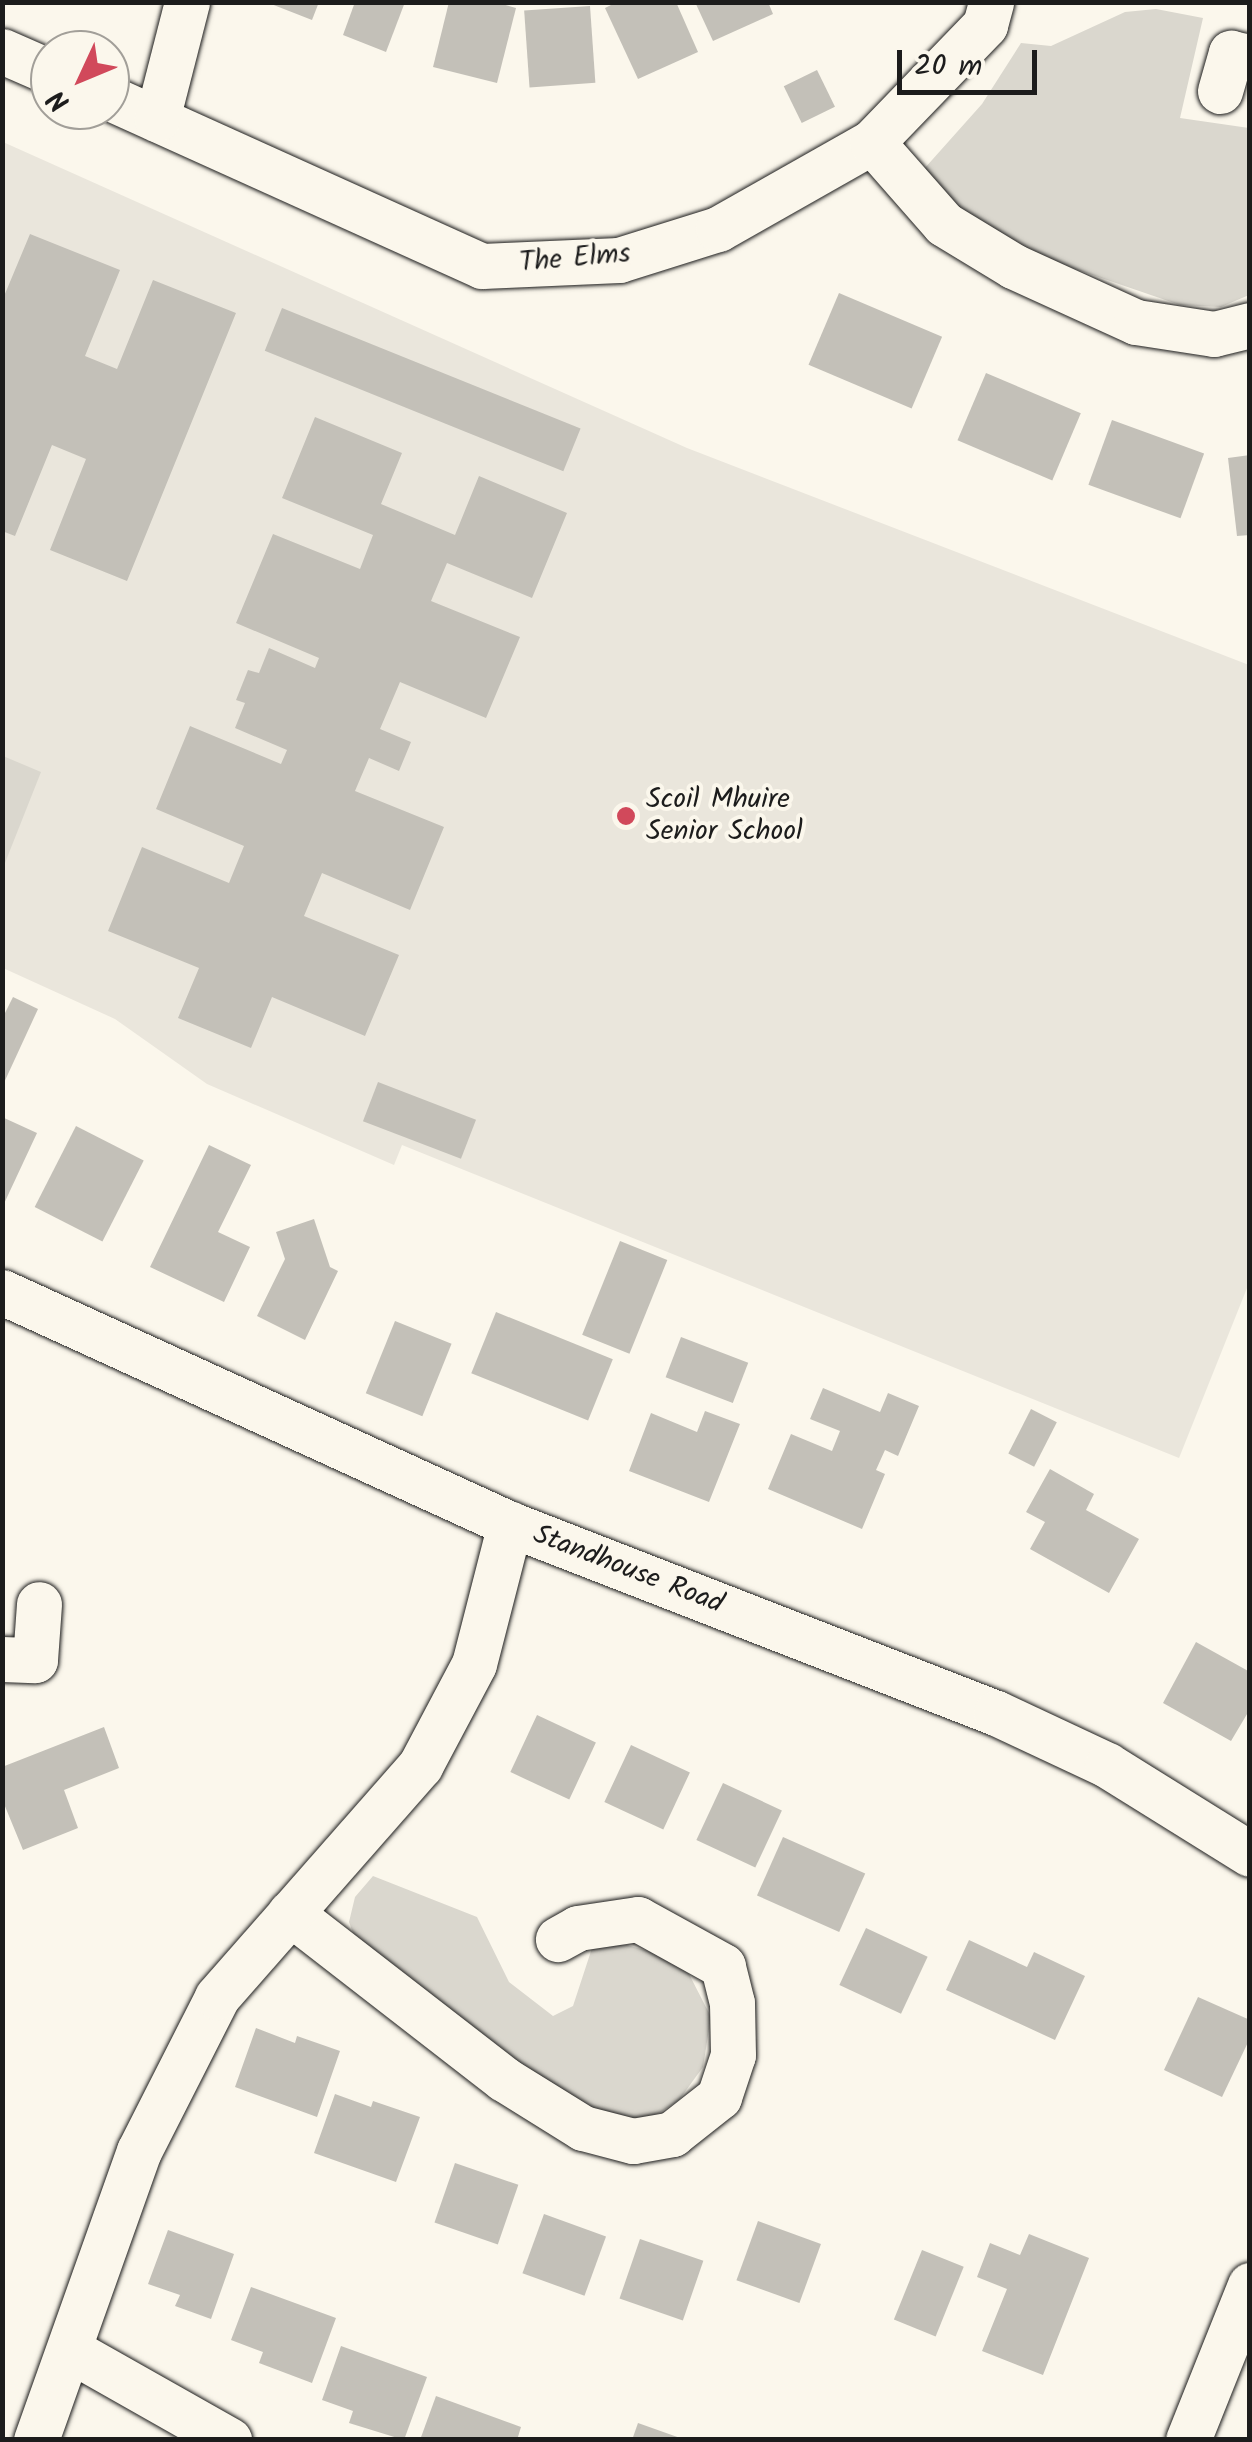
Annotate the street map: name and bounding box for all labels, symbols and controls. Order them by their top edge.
north arrow [30,30,130,130]
scale bar [902,30,1042,92]
text: 20 m [914,43,982,91]
text: N [37,78,82,122]
street label: The Elms [518,237,632,281]
place label: Scoil Mhuire Senior School [646,783,803,849]
marker: Scoil Mhuire Senior School [615,805,637,827]
street label: Standhouse Road [528,1518,728,1622]

